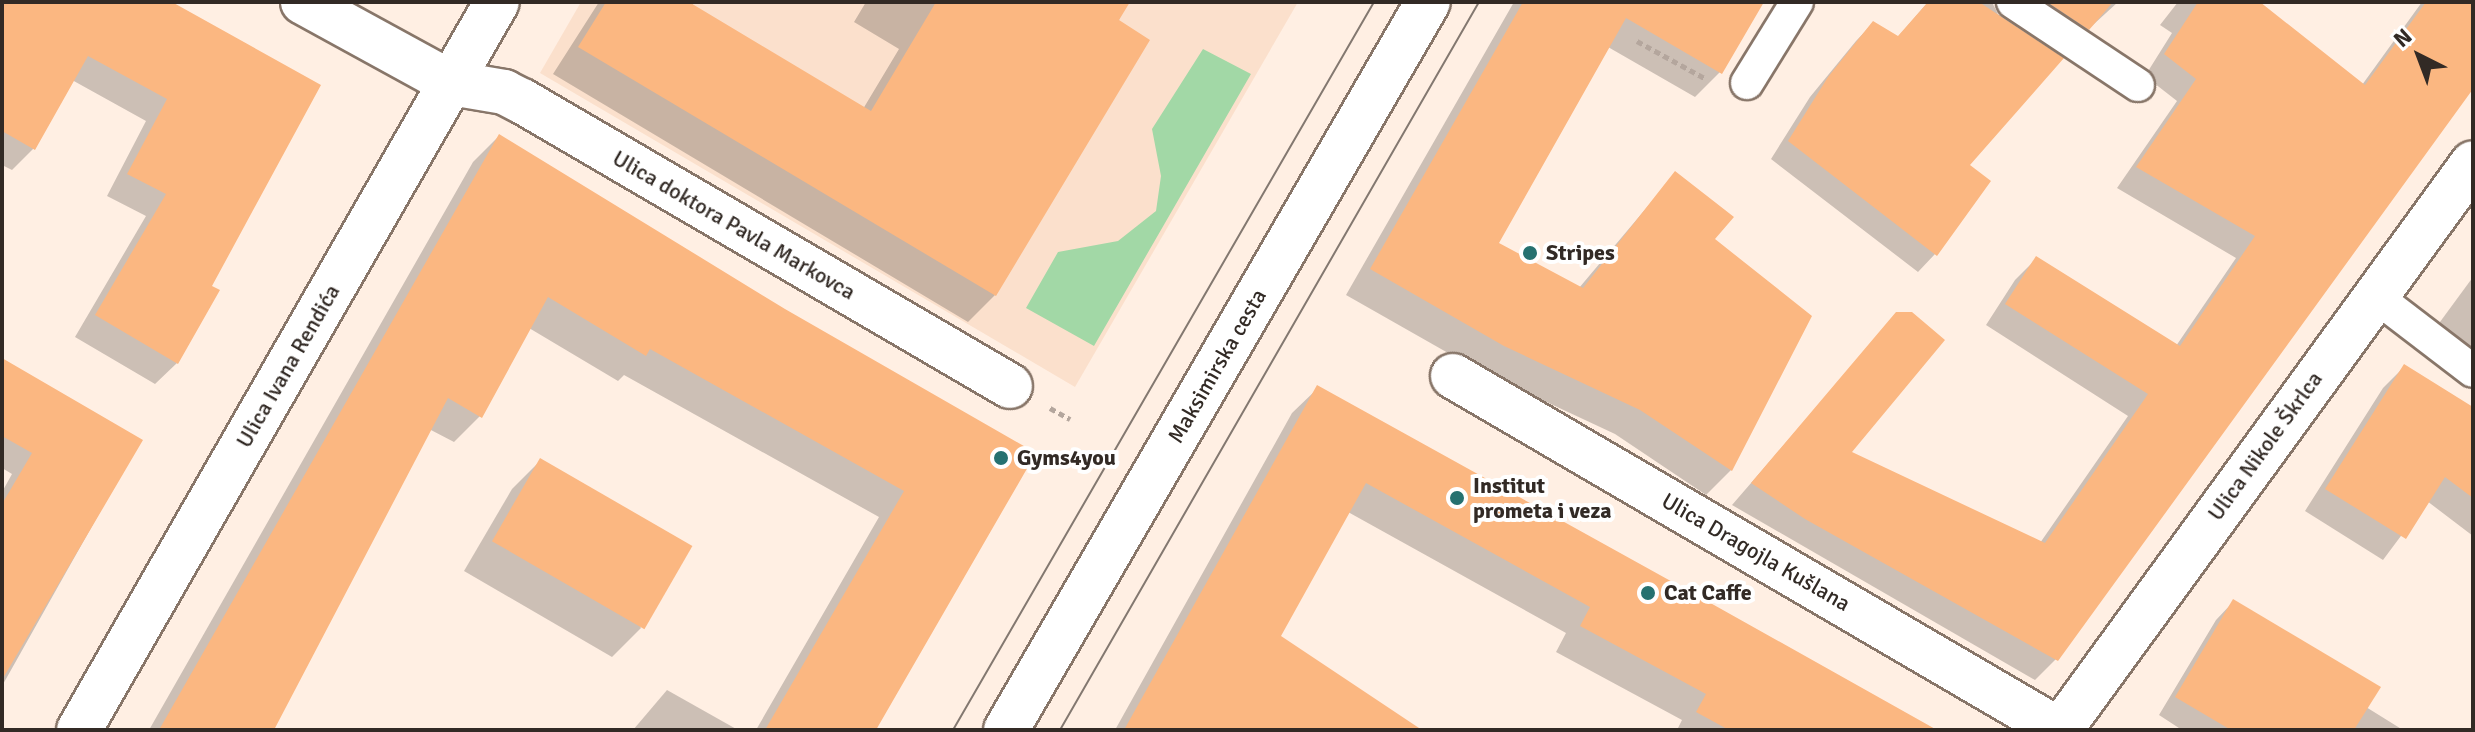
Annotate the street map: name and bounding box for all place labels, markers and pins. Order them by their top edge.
place label: Stripes [1546,240,1615,266]
marker: Stripes [1521,244,1539,262]
place label: Gyms4you [1017,445,1116,471]
marker: Gyms4you [992,449,1010,467]
place label: Institut prometa i veza [1473,472,1612,524]
marker: Institut prometa i veza [1448,489,1466,507]
place label: Cat Caffe [1664,580,1752,606]
marker: Cat Caffe [1639,584,1657,602]

